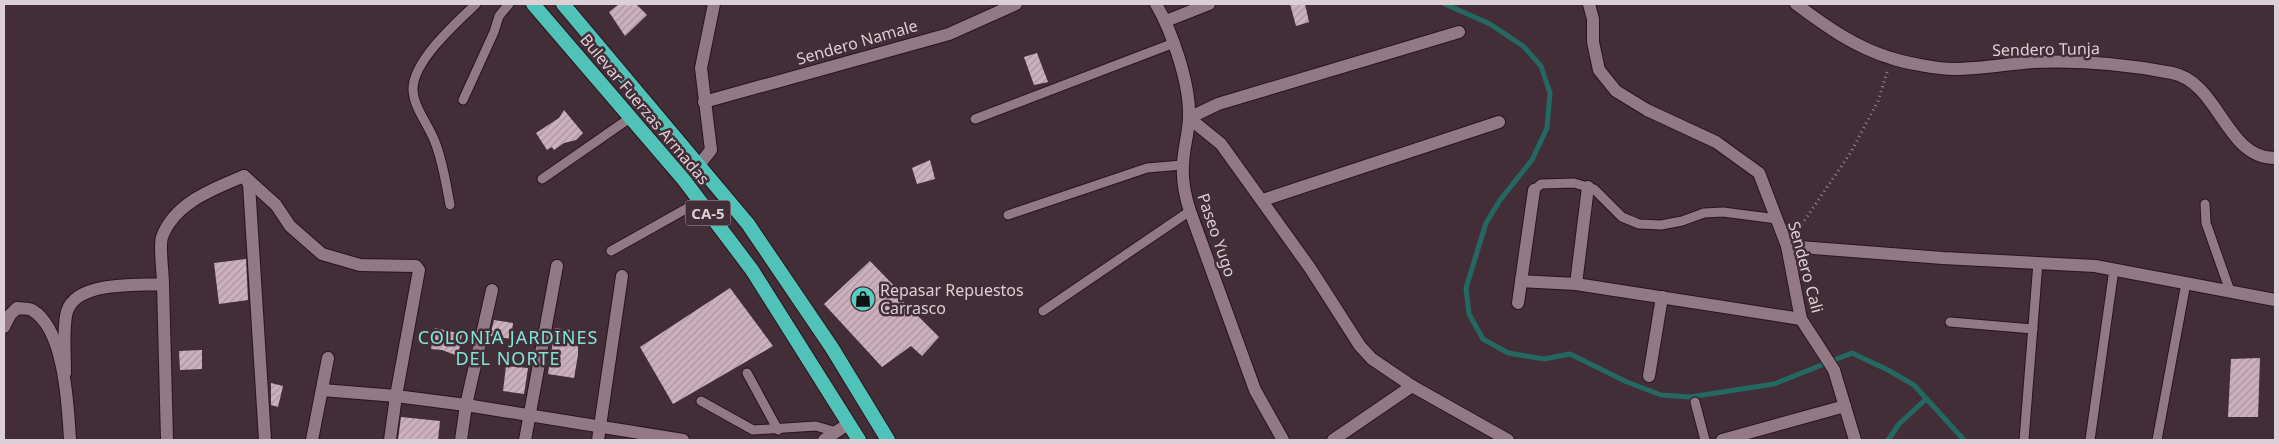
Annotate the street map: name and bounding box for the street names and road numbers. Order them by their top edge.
street label: Sendero Namale [794,14,920,70]
street label: Bulevar Fuerzas Armadas [575,29,715,189]
street label: Sendero Tunja [1992,37,2100,61]
street label: Paseo Yugo [1192,190,1242,280]
road number: CA-5 [686,200,730,226]
street label: Sendero Cali [1783,219,1829,315]

